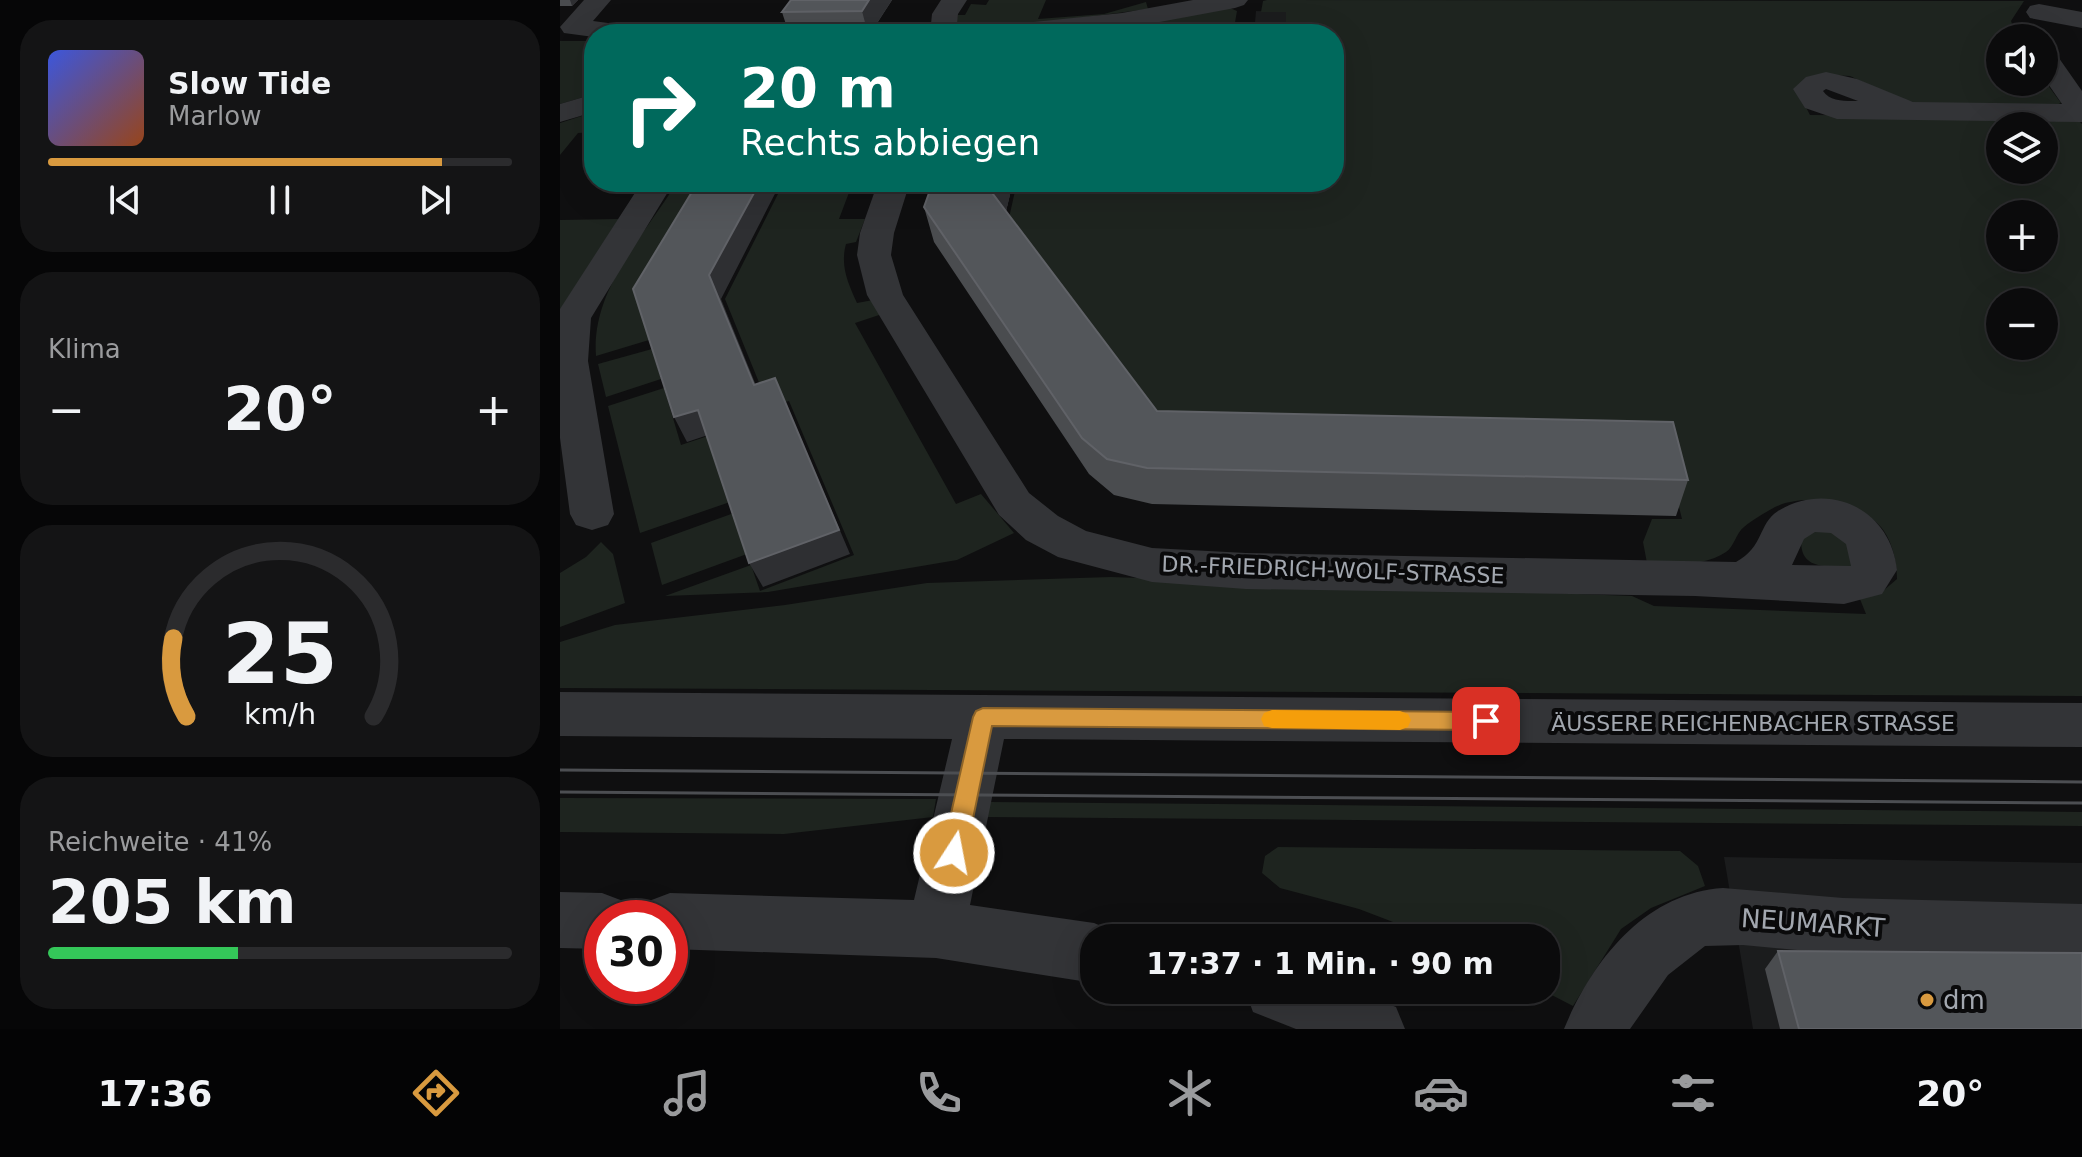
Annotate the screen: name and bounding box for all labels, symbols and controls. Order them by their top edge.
map controls [1986,24,2058,360]
button: sound [1986,24,2058,96]
text: 20 m [740,55,896,120]
icon: right [608,56,712,160]
text: Slow Tide [168,66,331,101]
text: Marlow [168,101,261,131]
button: layers [1986,112,2058,184]
text: Rechts abbiegen [740,122,1040,163]
icon: previous [103,178,147,222]
icon: pause [258,178,302,222]
icon: next [413,178,457,222]
button: + [1986,200,2058,272]
button: − [1986,288,2058,360]
text: Klima [48,334,121,364]
text: 20° [223,374,337,444]
text: − [48,384,85,435]
text: + [475,384,512,435]
street label: DR.-FRIEDRICH-WOLF-STRASSE [1161,552,1505,588]
text: 25 [222,605,338,702]
pin [1452,687,1520,755]
text: km/h [244,697,316,731]
icon: arrive [1464,699,1508,743]
street label: ÄUSSERE REICHENBACHER STRASSE [1551,711,1955,736]
position arrow [912,811,996,895]
text: Reichweite · 41% [48,827,272,857]
text: 205 km [48,867,297,937]
speed limit sign: 30 [584,900,688,1004]
street label: NEUMARKT [1740,903,1886,943]
text: 17:37 · 1 Min. · 90 m [1146,946,1494,981]
place label: dm [1943,985,1985,1015]
marker: dm [1918,991,1936,1009]
icon: directions [408,1065,464,1121]
icon: music [659,1065,715,1121]
icon: phone [911,1065,967,1121]
icon: climate [1162,1065,1218,1121]
icon: car [1413,1065,1469,1121]
icon: filters [1665,1065,1721,1121]
text: 17:36 [98,1073,212,1114]
text: 20° [1916,1073,1984,1114]

